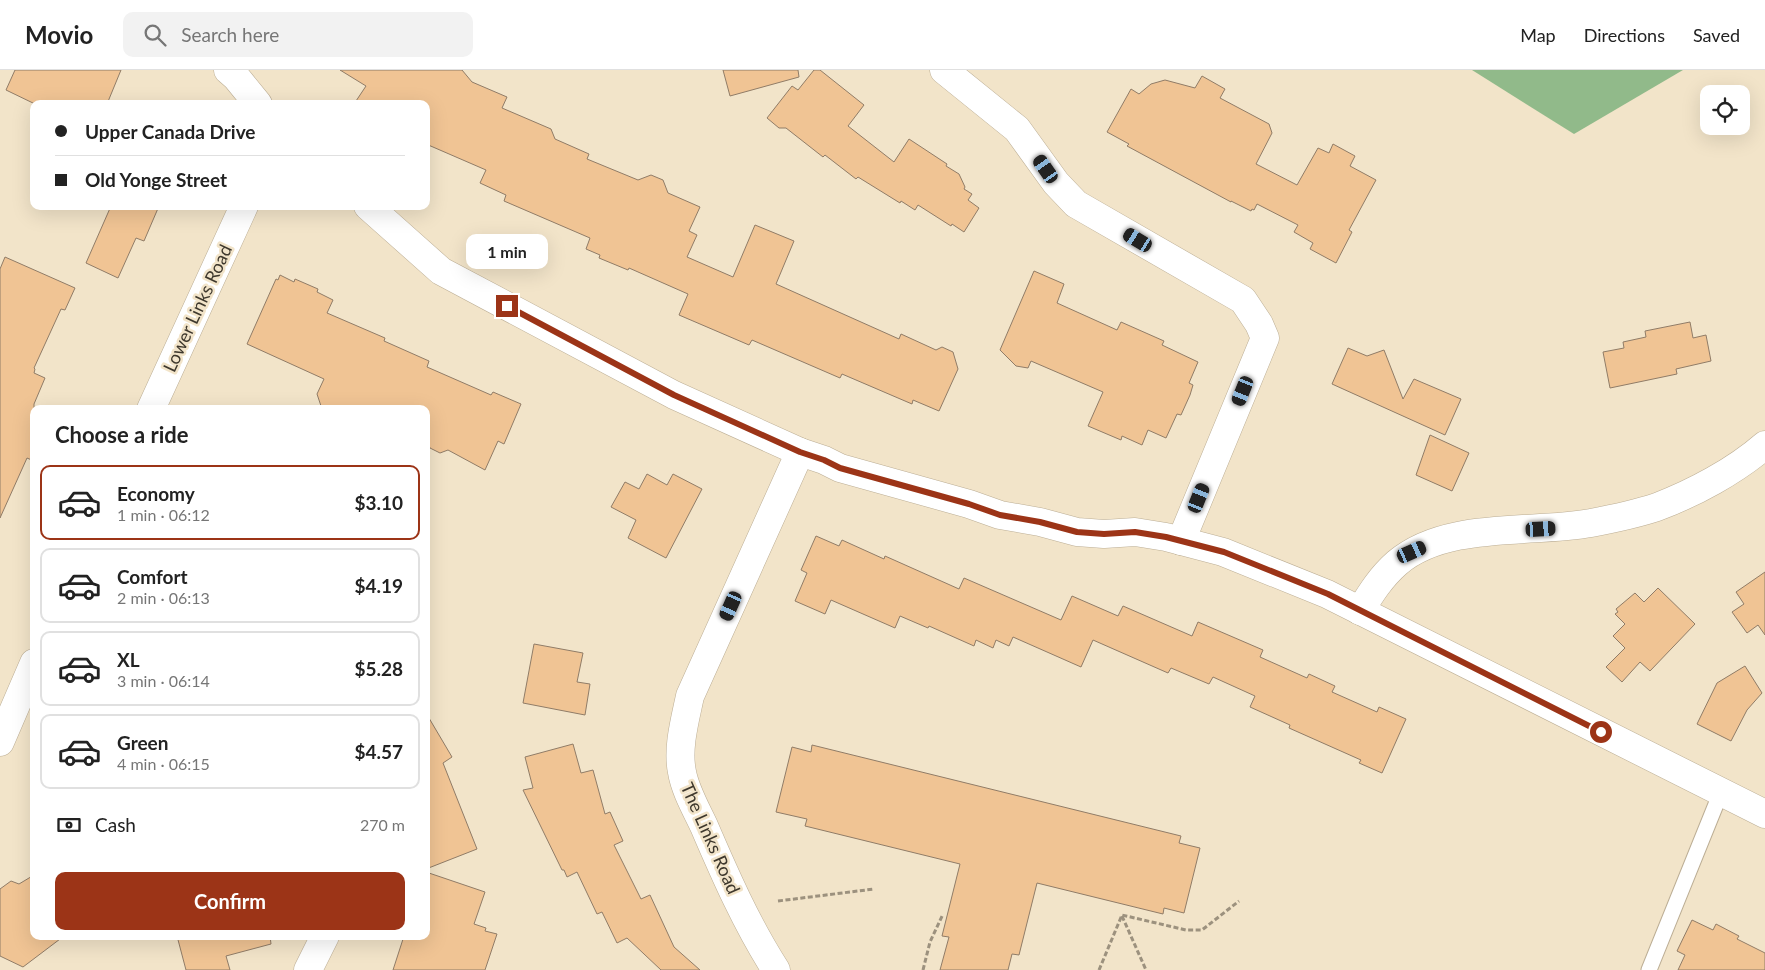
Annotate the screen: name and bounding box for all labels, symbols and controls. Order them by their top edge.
search box [123,12,473,57]
text: Movio [25,20,93,49]
icon: search [141,21,169,49]
text: Search here [181,23,279,46]
text: Map [1520,24,1556,46]
text: Directions [1584,24,1665,46]
text: Saved [1693,24,1740,46]
map controls [1700,85,1750,135]
button: locate [1700,85,1750,135]
text: Upper Canada Drive [85,120,256,143]
car [1031,152,1060,186]
text: Old Yonge Street [85,168,227,191]
car [1121,226,1154,254]
callout: 1 min [466,234,548,268]
street label: Lower Links Road [158,241,236,375]
text: 1 min [487,242,527,261]
route end [496,295,518,317]
car [1230,374,1255,408]
text: Choose a ride [55,421,189,448]
icon: car [57,480,102,525]
car [1186,481,1211,515]
text: Economy [117,482,195,505]
text: $3.10 [354,491,403,514]
text: 1 min · 06:12 [117,505,210,524]
car [1525,521,1556,537]
car [1395,539,1428,565]
icon: car [57,563,102,608]
text: Comfort [117,565,188,588]
text: $4.19 [354,574,403,597]
text: 2 min · 06:13 [117,588,210,607]
car [718,589,743,623]
icon: car [57,646,102,691]
text: XL [117,648,140,671]
text: $5.28 [354,657,403,680]
text: 3 min · 06:14 [117,671,210,690]
route start [1590,721,1612,743]
icon: car [57,729,102,774]
text: Green [117,731,168,754]
text: $4.57 [354,740,403,763]
text: 4 min · 06:15 [117,754,210,773]
street label: The Links Road [677,779,745,897]
icon: cash [55,811,83,839]
text: Cash [95,813,136,836]
text: 270 m [360,815,405,834]
button: Confirm [55,872,405,930]

